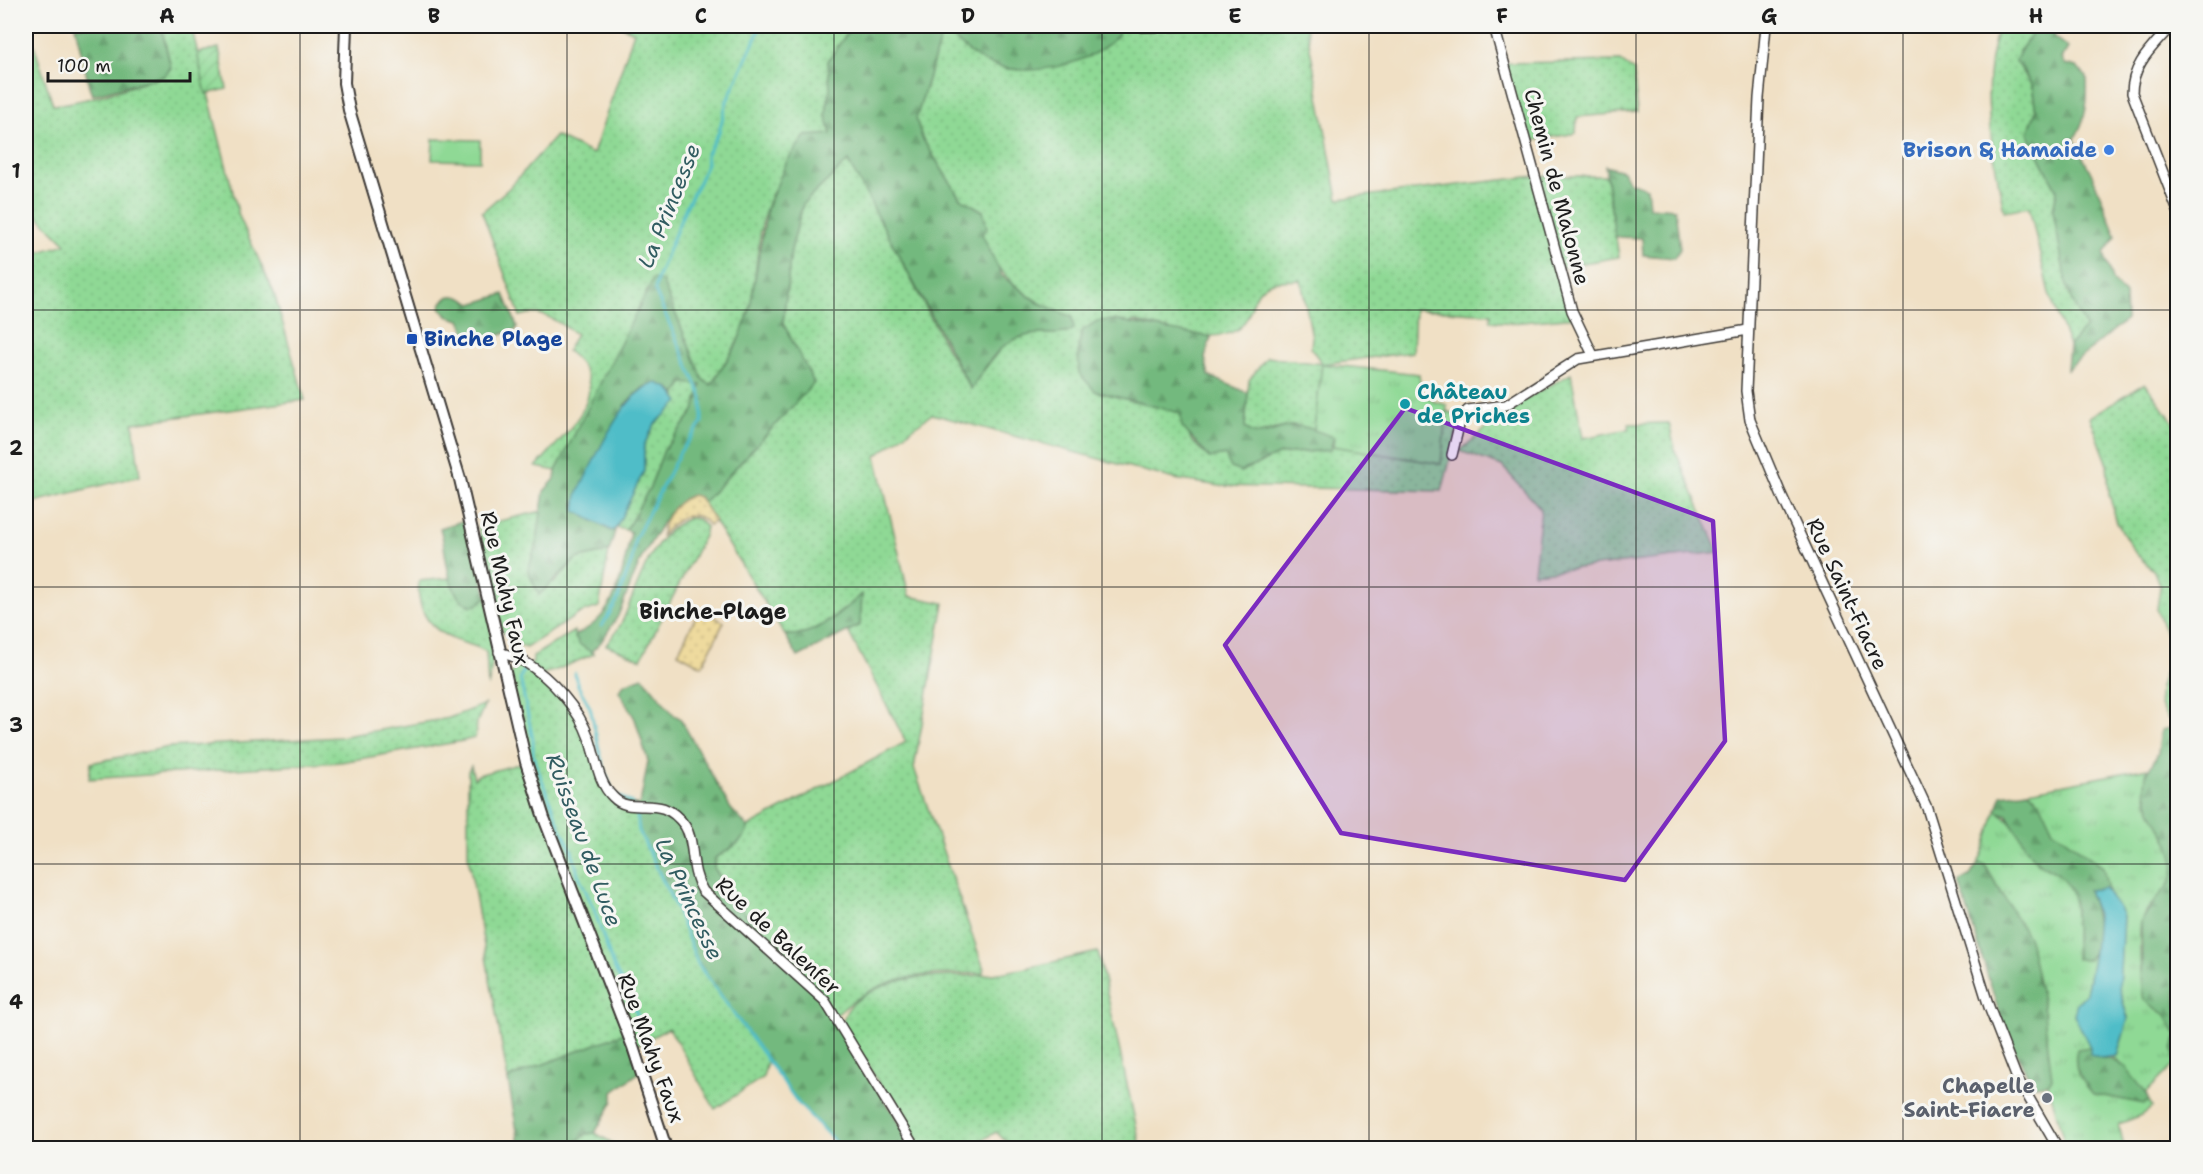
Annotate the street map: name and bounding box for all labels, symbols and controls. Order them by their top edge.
text: A [159,3,175,29]
text: B [428,3,440,29]
text: C [695,3,707,29]
text: D [961,3,975,29]
text: E [1228,3,1242,29]
text: F [1496,3,1508,29]
text: G [1761,3,1777,29]
text: H [2029,3,2043,29]
scale bar [48,45,190,83]
text: 100 m [57,54,111,78]
street label: Chemin de Malonne [1517,86,1597,288]
place label: Brison & Hamaide [1903,136,2097,164]
water label: La Princesse [631,140,707,272]
marker: Brison & Hamaide [2102,143,2116,157]
text: 1 [11,158,21,184]
place label: Binche Plage [424,325,563,353]
marker: Binche Plage [405,332,419,346]
place label: Château de Priches [1417,378,1530,430]
marker: Château de Priches [1398,397,1412,411]
text: 2 [9,435,23,461]
street label: Rue Mahy Faux [474,508,536,668]
street label: Rue Saint-Fiacre [1800,514,1894,674]
district label: Binche-Plage [639,597,787,626]
text: 3 [9,712,23,738]
water label: Ruisseau de Luce [539,749,629,931]
water label: La Princesse [648,833,730,965]
street label: Rue de Balenfer [710,871,847,1001]
street label: Rue Mahy Faux [611,970,691,1127]
text: 4 [9,989,23,1015]
place label: Chapelle Saint-Fiacre [1903,1072,2035,1124]
marker: Chapelle Saint-Fiacre [2040,1091,2054,1105]

